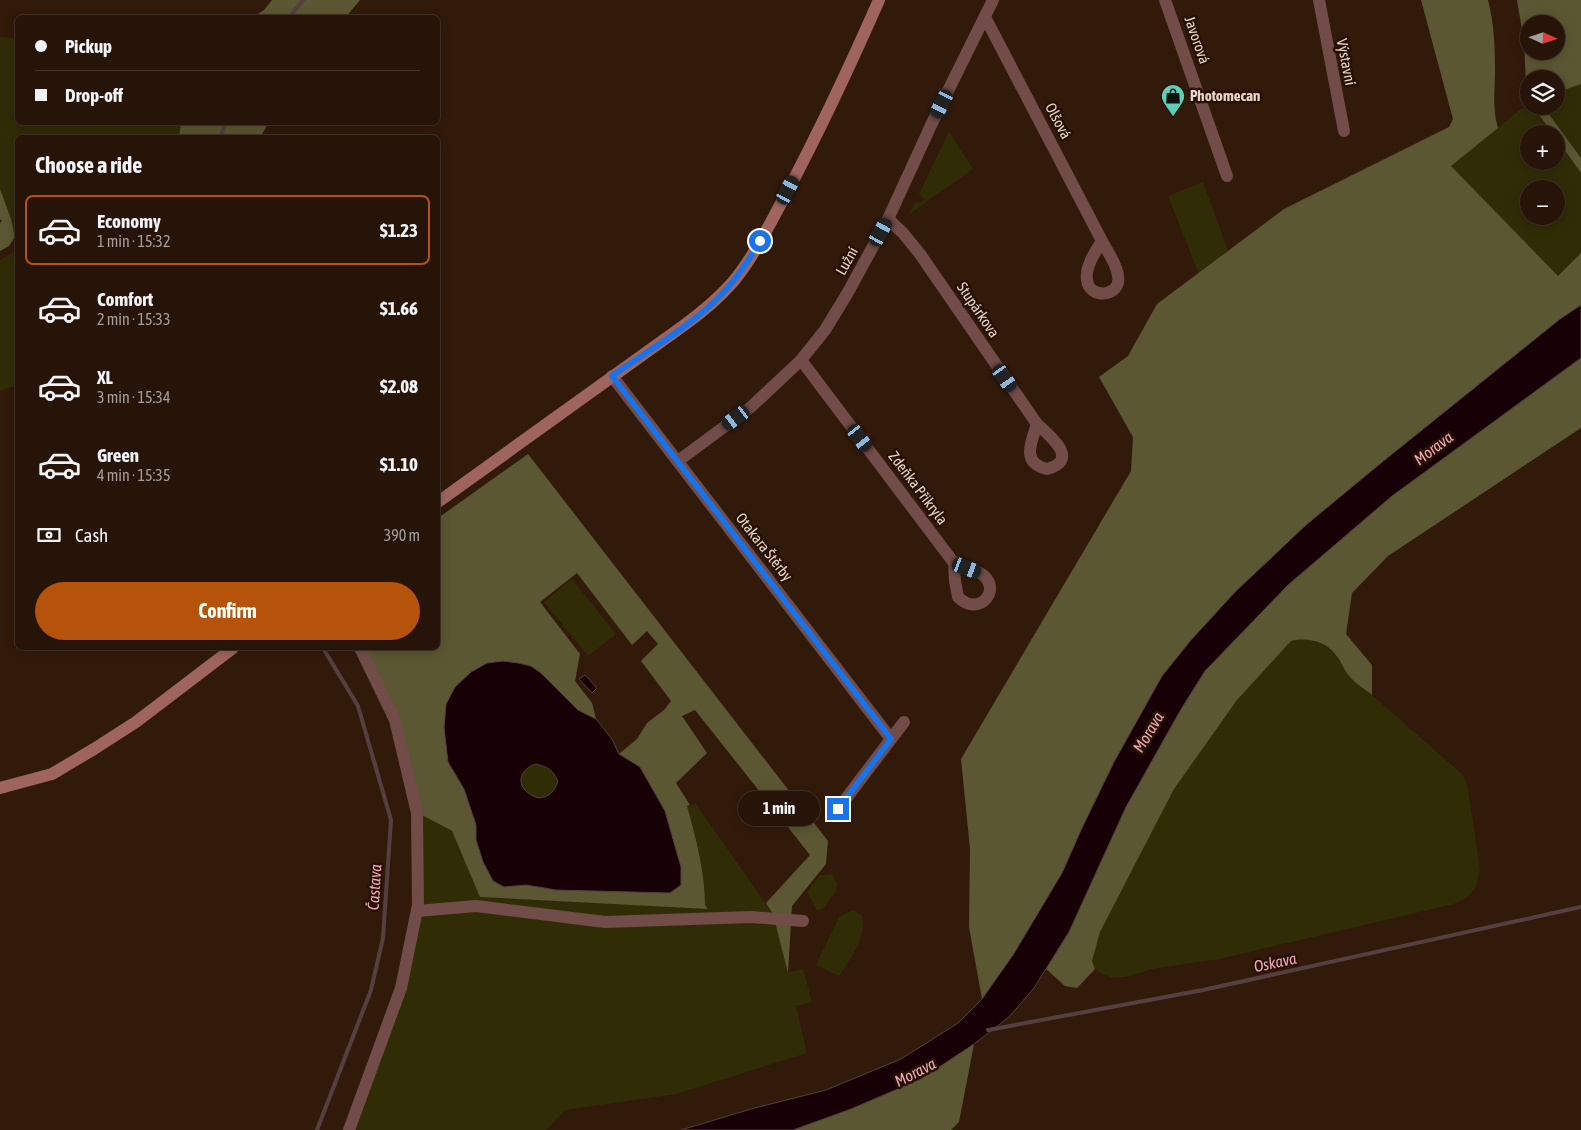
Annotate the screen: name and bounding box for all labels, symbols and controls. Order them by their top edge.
street label: Javorová [1181,14,1214,66]
north arrow [1520,15,1565,60]
map controls [1520,15,1565,225]
text: Pickup [65,35,112,57]
street label: Výstavní [1334,37,1359,87]
button: layers [1520,70,1565,115]
shop icon: Photomecan [1160,83,1186,117]
text: Drop-off [65,84,123,106]
car [928,87,955,121]
place label: Photomecan [1190,87,1260,104]
street label: Olšová [1042,100,1075,142]
button: + [1520,125,1565,170]
text: Choose a ride [35,152,142,178]
car [774,173,801,207]
button: − [1520,180,1565,225]
icon: car [37,208,82,253]
text: Economy [97,210,161,232]
car [867,215,894,249]
text: $1.23 [380,219,418,241]
route start [749,230,771,252]
text: 1 min · 15:32 [97,232,170,250]
street label: Lužní [832,243,861,278]
street label: Stupárkova [954,279,1003,340]
icon: car [37,286,82,331]
text: Comfort [97,288,153,310]
text: $1.66 [380,297,418,319]
text: 2 min · 15:33 [97,310,170,328]
car [990,361,1019,395]
icon: car [37,364,82,409]
text: XL [97,366,113,388]
text: $2.08 [380,375,418,397]
text: 3 min · 15:34 [97,388,170,406]
car [719,403,752,433]
car [844,422,875,454]
water label: Morava [1410,427,1456,468]
icon: car [37,442,82,487]
text: Green [97,444,139,466]
street label: Zdeňka Přikryla [885,448,951,528]
text: $1.10 [380,453,418,475]
text: 4 min · 15:35 [97,466,170,484]
street label: Otakara Štěrby [733,509,796,584]
icon: cash [35,521,63,549]
text: Cash [75,524,108,546]
text: 390 m [384,526,420,544]
car [950,556,983,580]
button: Confirm [35,582,420,640]
water label: Morava [1129,708,1167,755]
callout: 1 min [738,792,820,826]
route end [827,798,849,820]
text: 1 min [763,799,795,817]
water label: Častava [363,863,385,911]
water label: Oskava [1252,949,1298,975]
water label: Morava [891,1054,939,1090]

